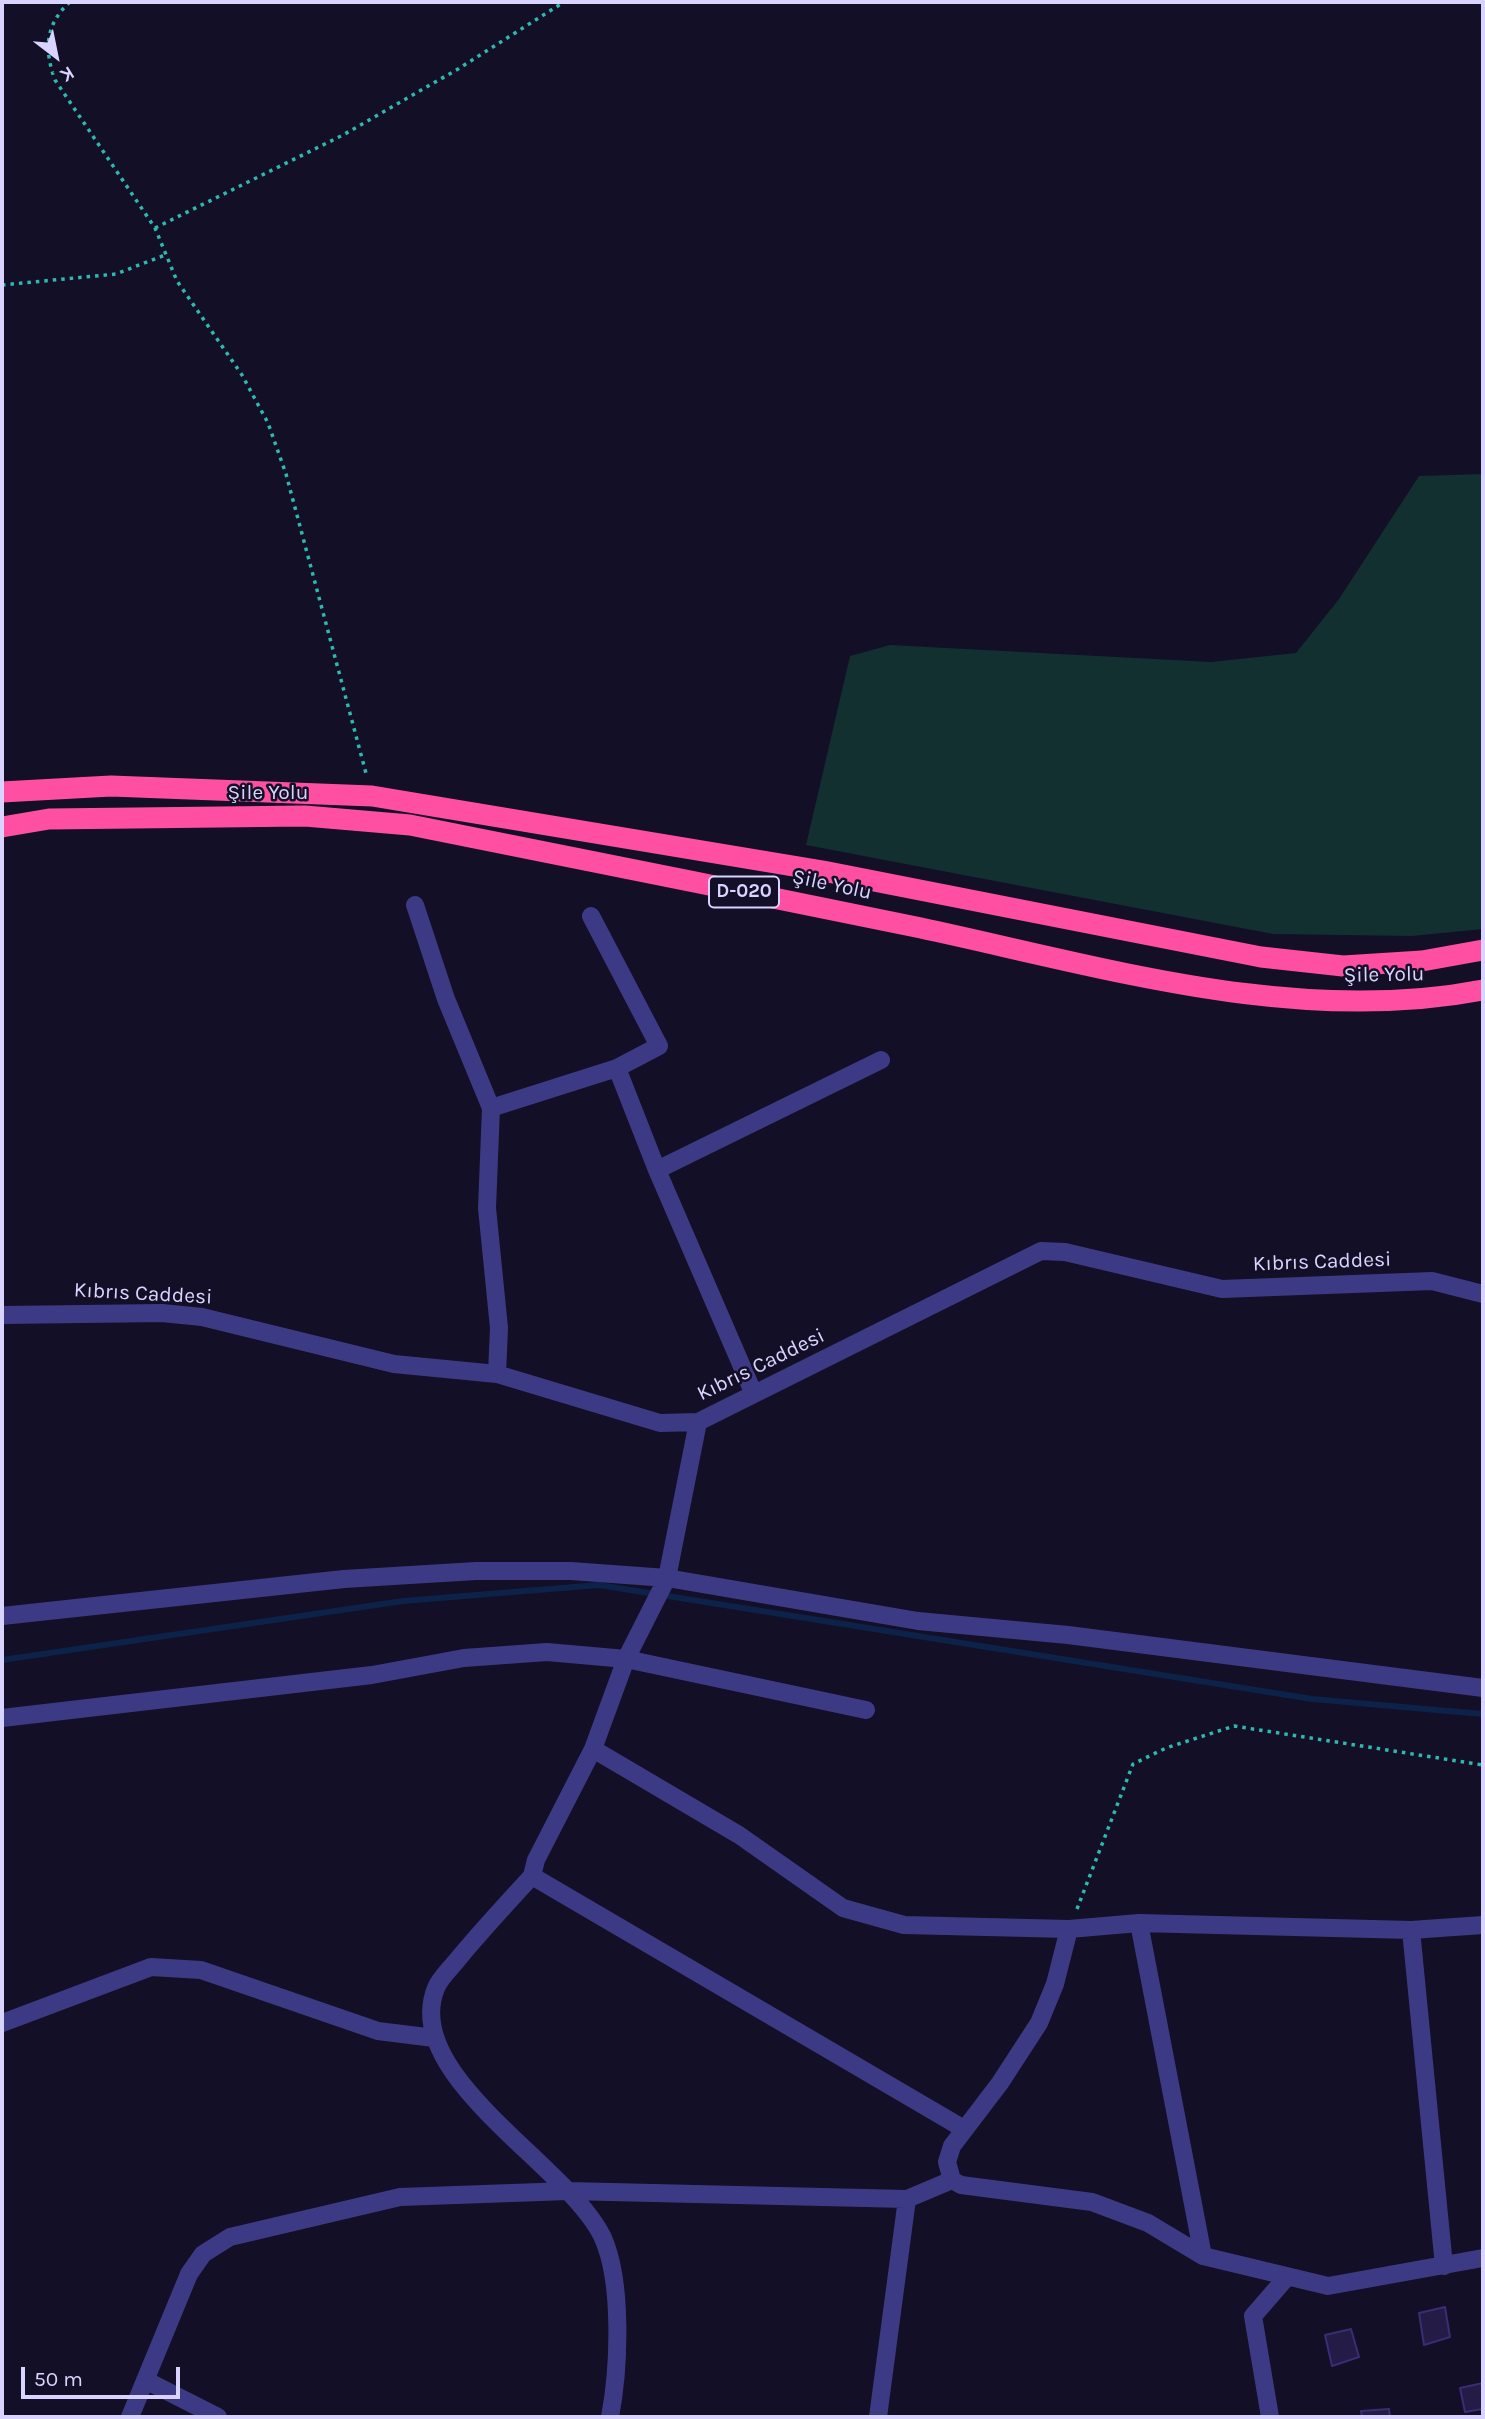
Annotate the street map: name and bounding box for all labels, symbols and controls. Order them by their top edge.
north arrow [21,21,91,91]
text: K [56,61,78,86]
street label: Şile Yolu [228,780,308,806]
street label: Şile Yolu [790,864,874,906]
road number: D-020 [709,876,779,908]
street label: Şile Yolu [1343,962,1425,988]
street label: Kıbrıs Caddesi [1252,1247,1392,1277]
street label: Kıbrıs Caddesi [73,1278,213,1310]
street label: Kıbrıs Caddesi [693,1323,829,1407]
scale bar [24,2352,184,2396]
text: 50 m [34,2367,83,2391]

